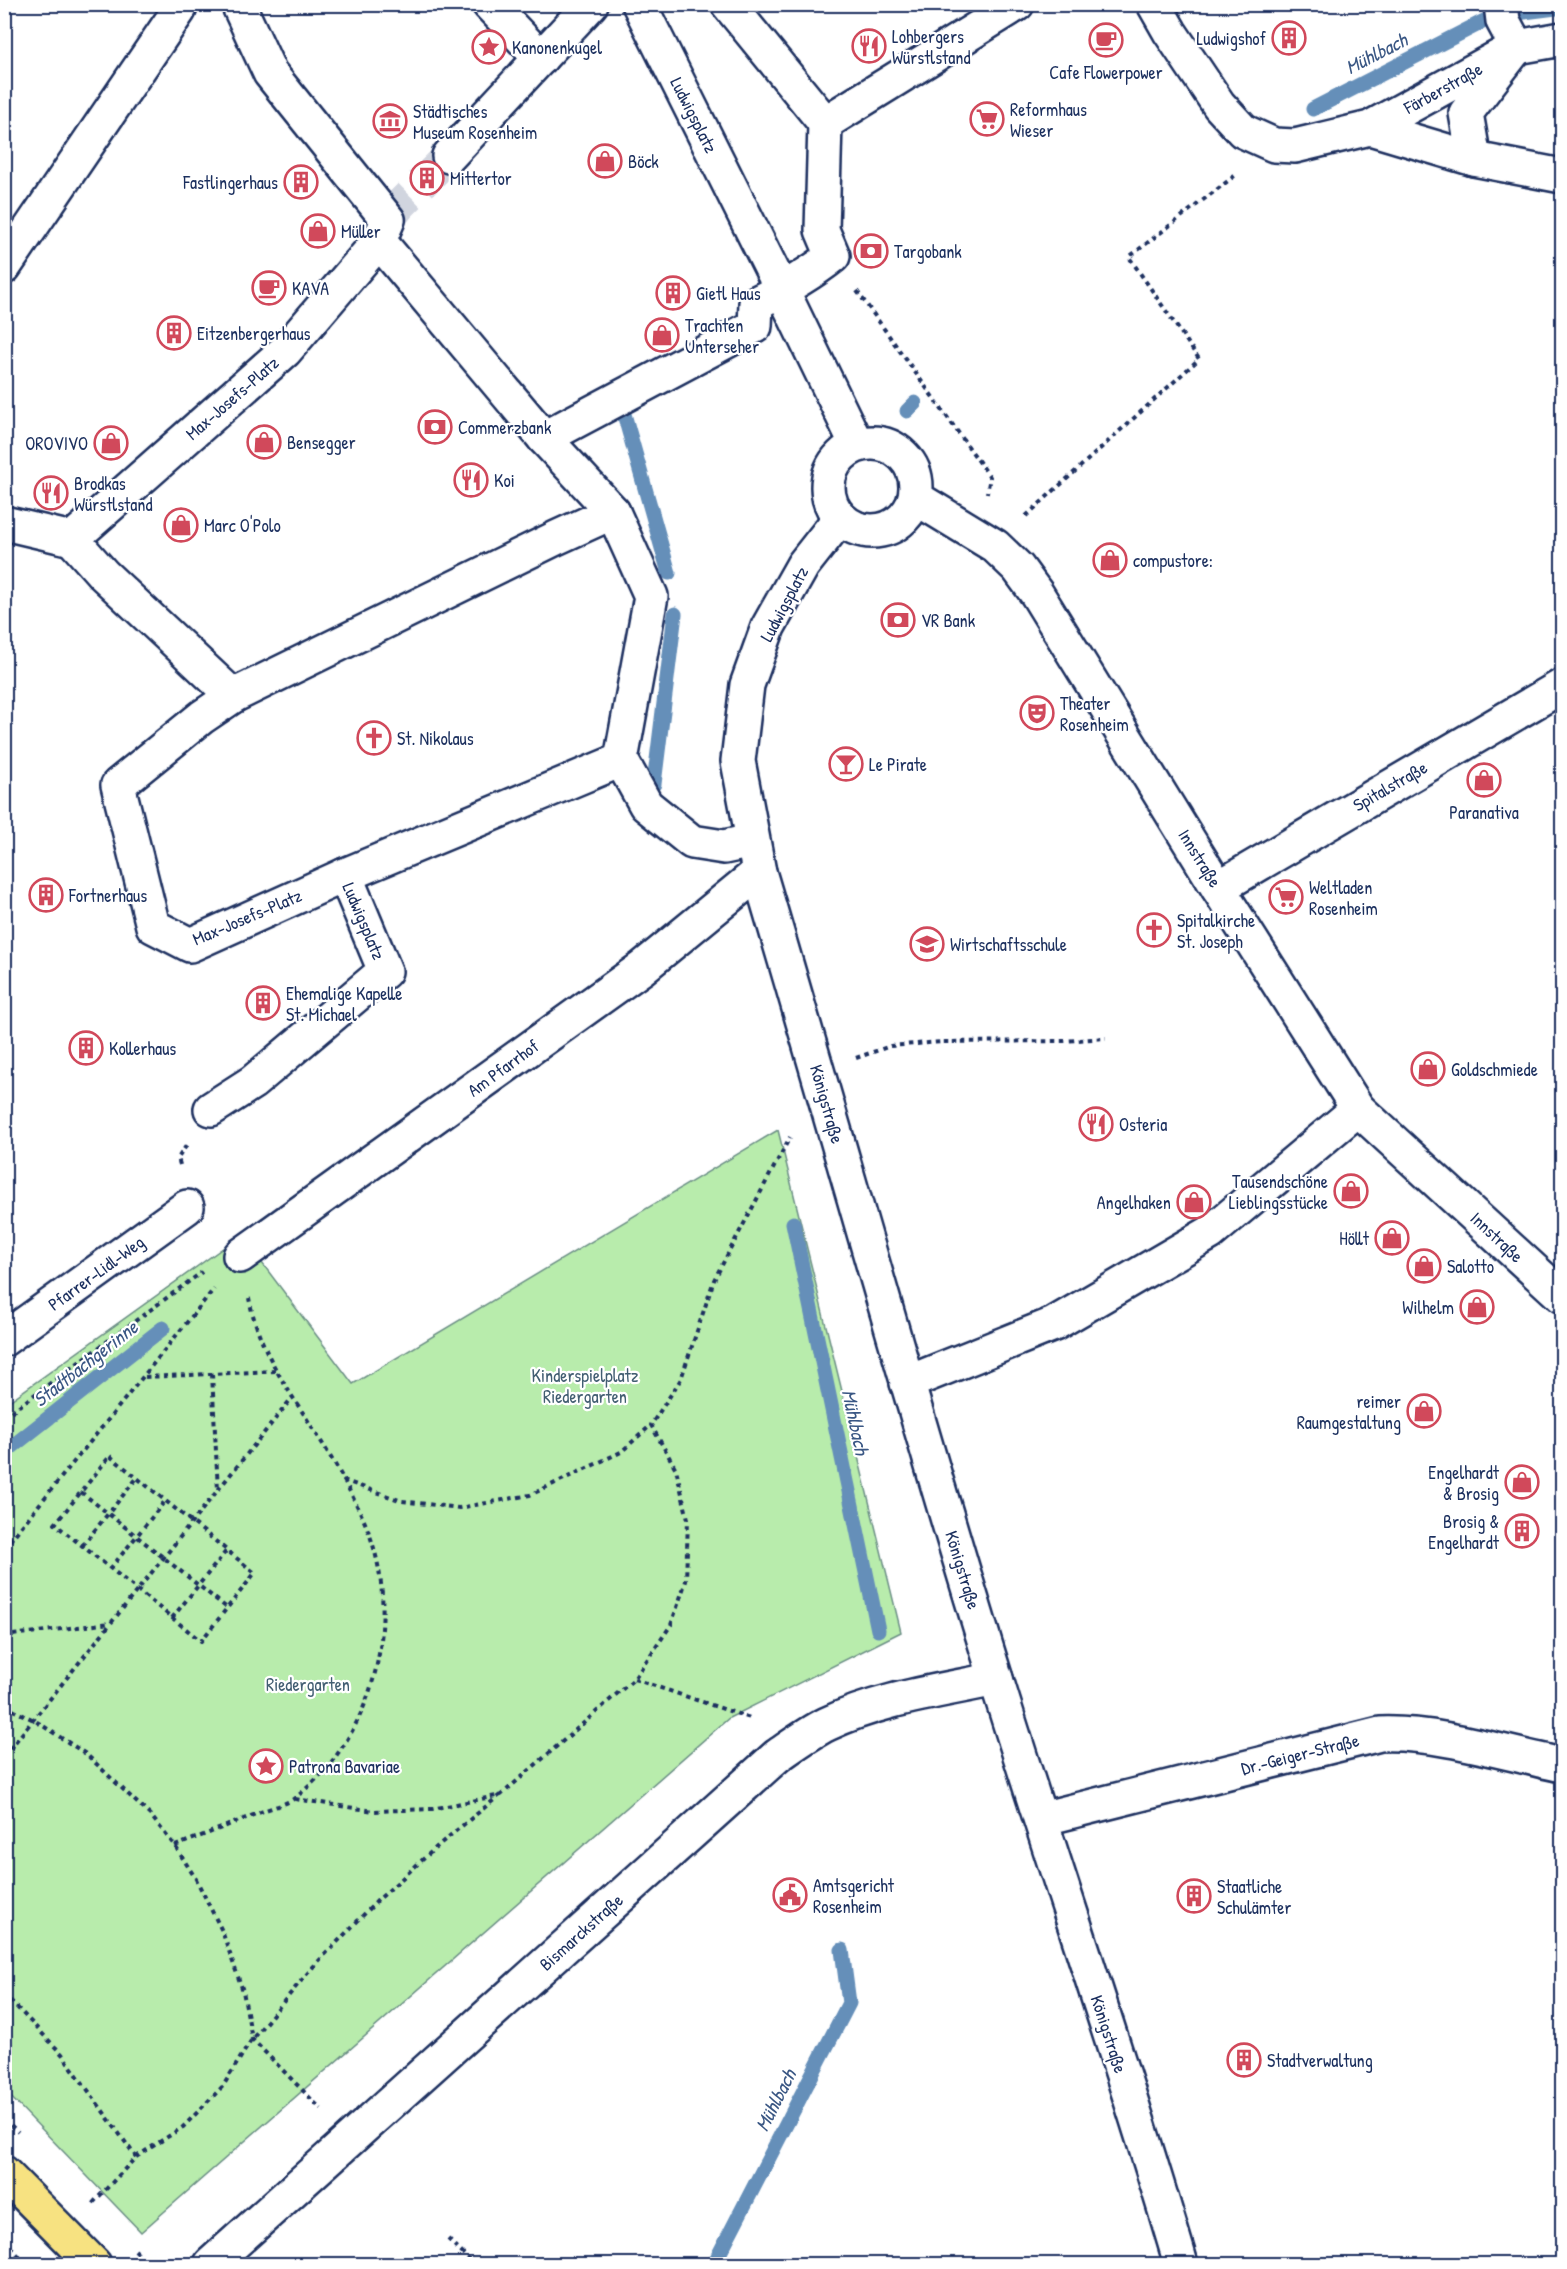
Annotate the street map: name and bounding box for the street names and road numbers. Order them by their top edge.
street label: Färberstraße [1398,56,1487,120]
street label: Ludwigsplatz [664,73,724,157]
street label: Max-Josefs-Platz [180,350,284,446]
street label: Ludwigsplatz [754,562,814,646]
street label: Spitalstraße [1348,755,1432,817]
street label: Innstraße [1172,824,1228,892]
street label: Ludwigsplatz [337,879,392,964]
street label: Max-Josefs-Platz [189,883,306,951]
street label: Am Pfarrhof [462,1033,544,1102]
street label: Königstraße [804,1062,850,1146]
street label: Innstraße [1465,1206,1529,1268]
street label: Pfarrer-Lidl-Weg [43,1230,149,1316]
street label: Königstraße [939,1528,987,1612]
street label: Dr.-Geiger-Straße [1238,1727,1362,1781]
street label: Bismarckstraße [534,1888,628,1976]
street label: Königstraße [1085,1992,1133,2076]

